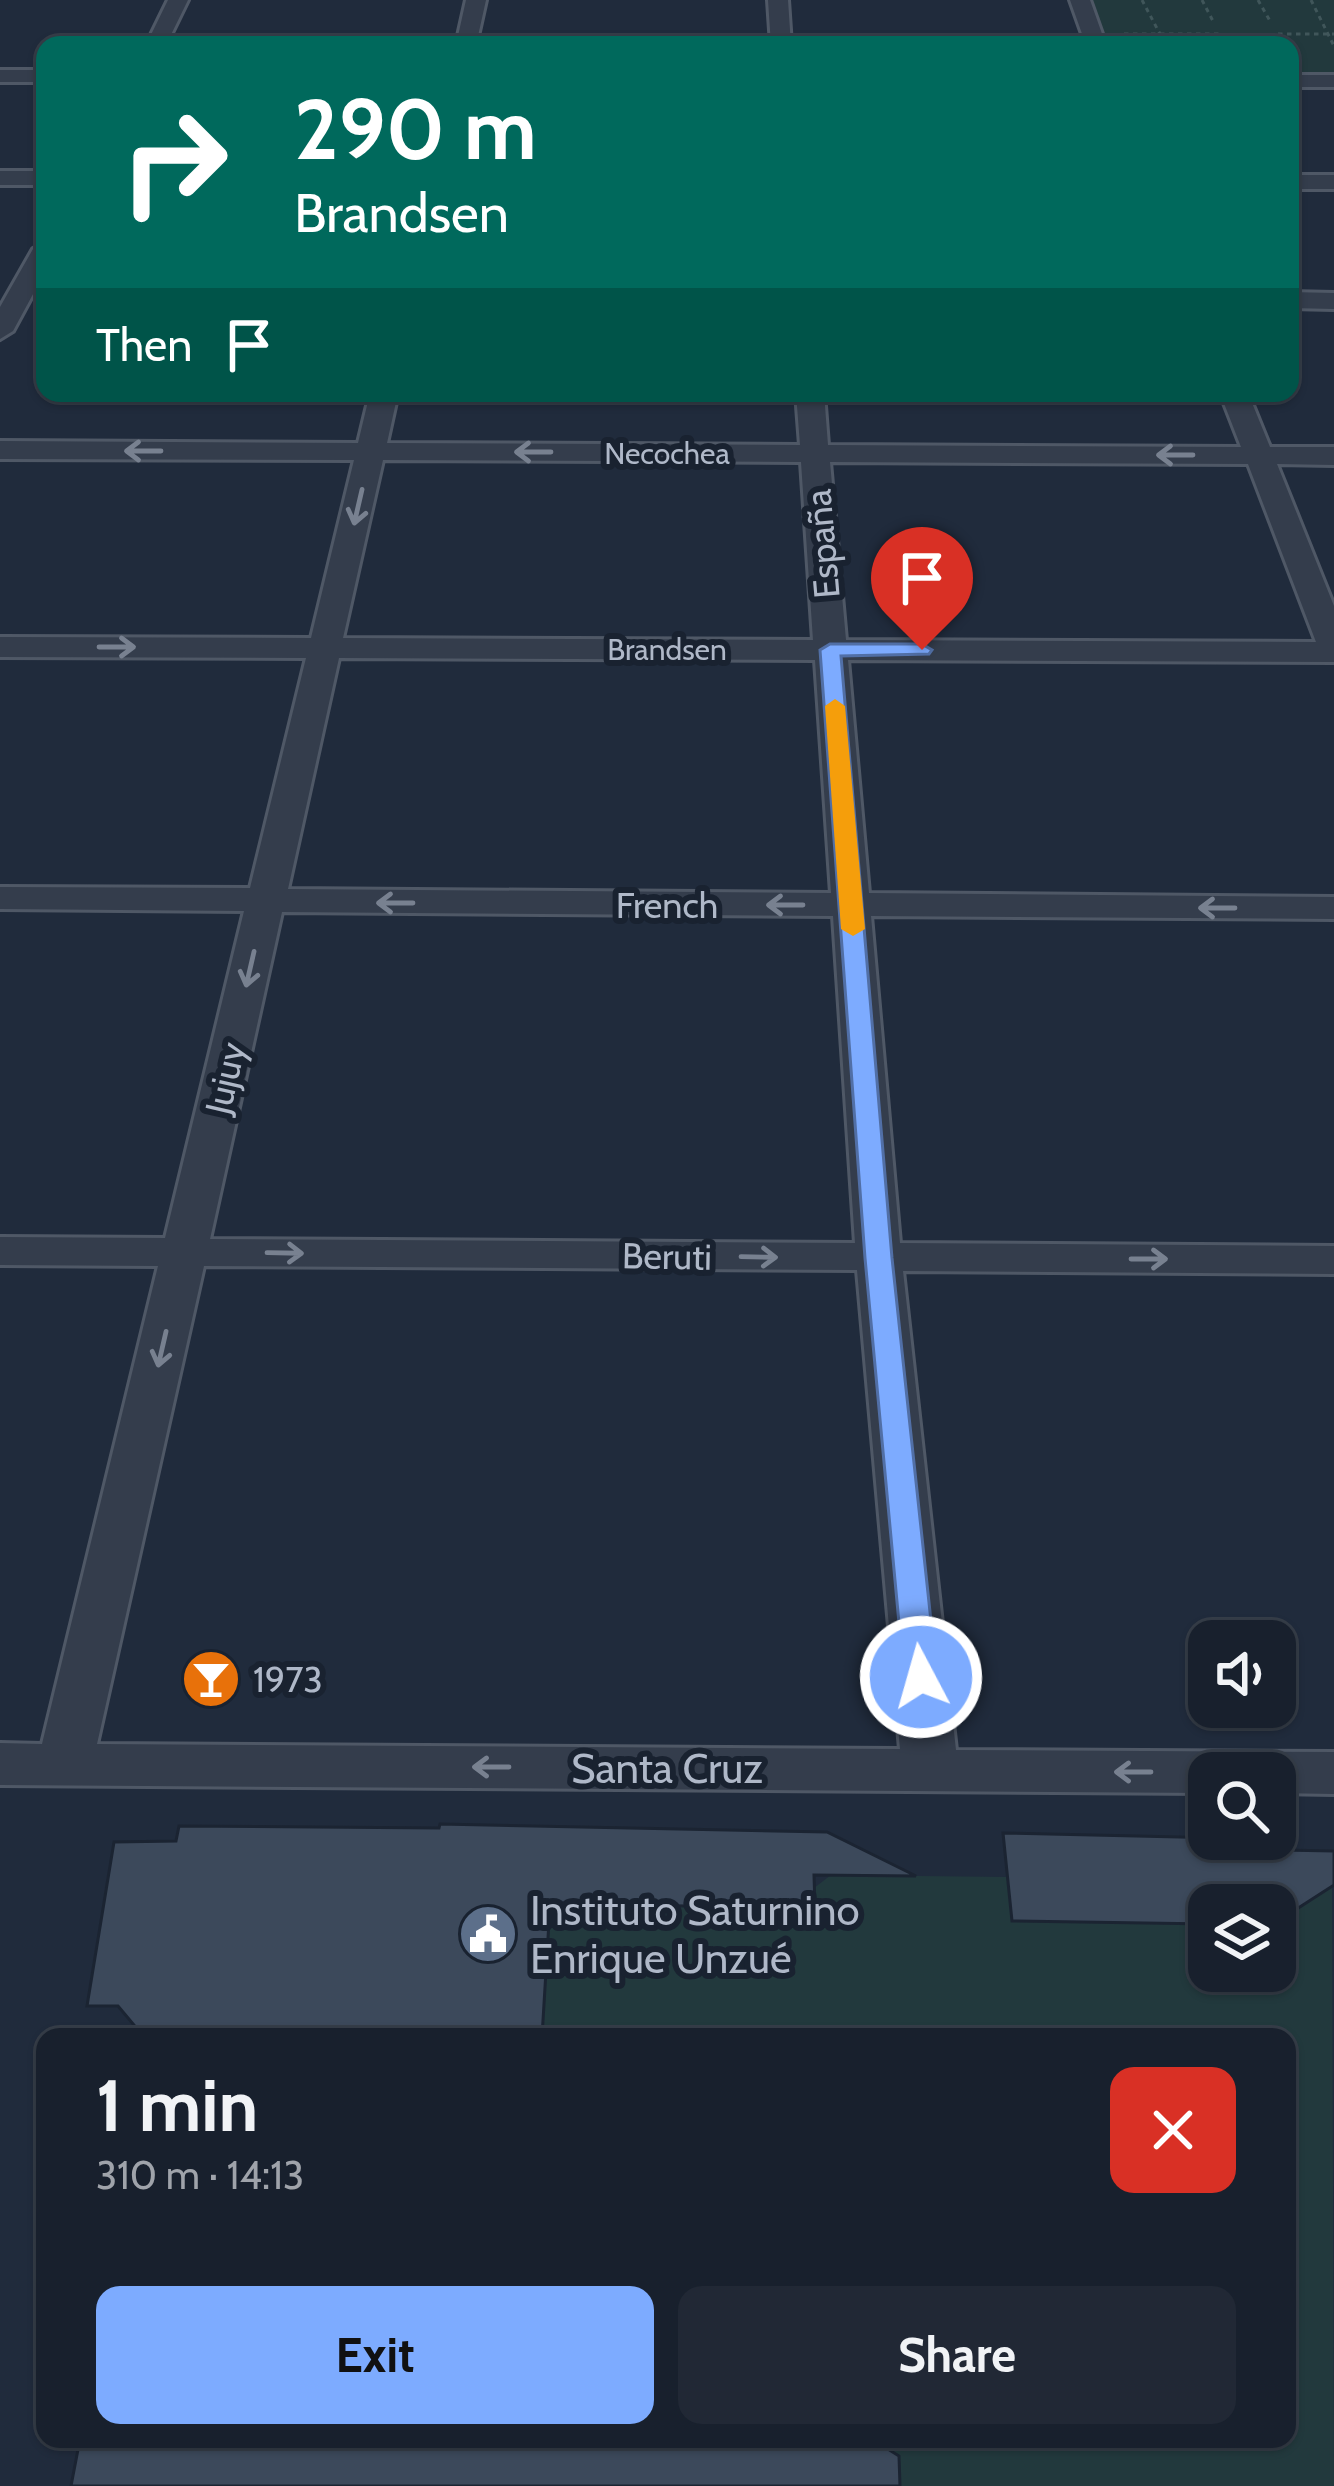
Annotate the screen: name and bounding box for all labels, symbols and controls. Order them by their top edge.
text: 290 m [294,78,537,180]
icon: right [96,84,252,240]
text: Brandsen [294,180,509,246]
icon: arrive [216,312,282,378]
text: Then [96,318,192,372]
street label: Necochea [604,435,730,472]
one-way arrow [124,440,163,462]
one-way arrow [514,441,553,463]
one-way arrow [1156,444,1195,466]
one-way arrow [345,487,368,525]
street label: España [795,488,849,600]
pin [871,527,973,650]
icon: arrive [889,545,955,611]
street label: Brandsen [607,631,727,668]
one-way arrow [97,636,136,658]
street label: French [616,883,718,927]
one-way arrow [376,892,415,915]
one-way arrow [766,894,805,917]
one-way arrow [1198,896,1237,919]
one-way arrow [238,949,261,987]
street label: Jujuy [195,1038,255,1119]
street label: Beruti [622,1233,712,1279]
one-way arrow [265,1241,304,1264]
one-way arrow [739,1246,778,1268]
one-way arrow [1129,1248,1168,1270]
one-way arrow [150,1329,172,1367]
position arrow [858,1614,984,1740]
map controls [1188,1620,1296,1992]
button: sound [1188,1620,1296,1728]
bar icon: 1973 [180,1648,242,1710]
place label: 1973 [253,1657,323,1701]
street label: Santa Cruz [571,1742,763,1794]
button: search [1188,1752,1296,1860]
one-way arrow [472,1756,511,1778]
one-way arrow [1114,1760,1153,1783]
place label: Instituto Saturnino Enrique Unzué [530,1884,860,1984]
button: layers [1188,1884,1296,1992]
public building icon: Instituto Saturnino Enrique Unzué [457,1903,519,1965]
text: 1 min [96,2062,258,2149]
button: close [1110,2067,1236,2193]
text: 310 m · 14:13 [96,2151,304,2199]
button: Exit [96,2286,654,2424]
button: Share [678,2286,1236,2424]

